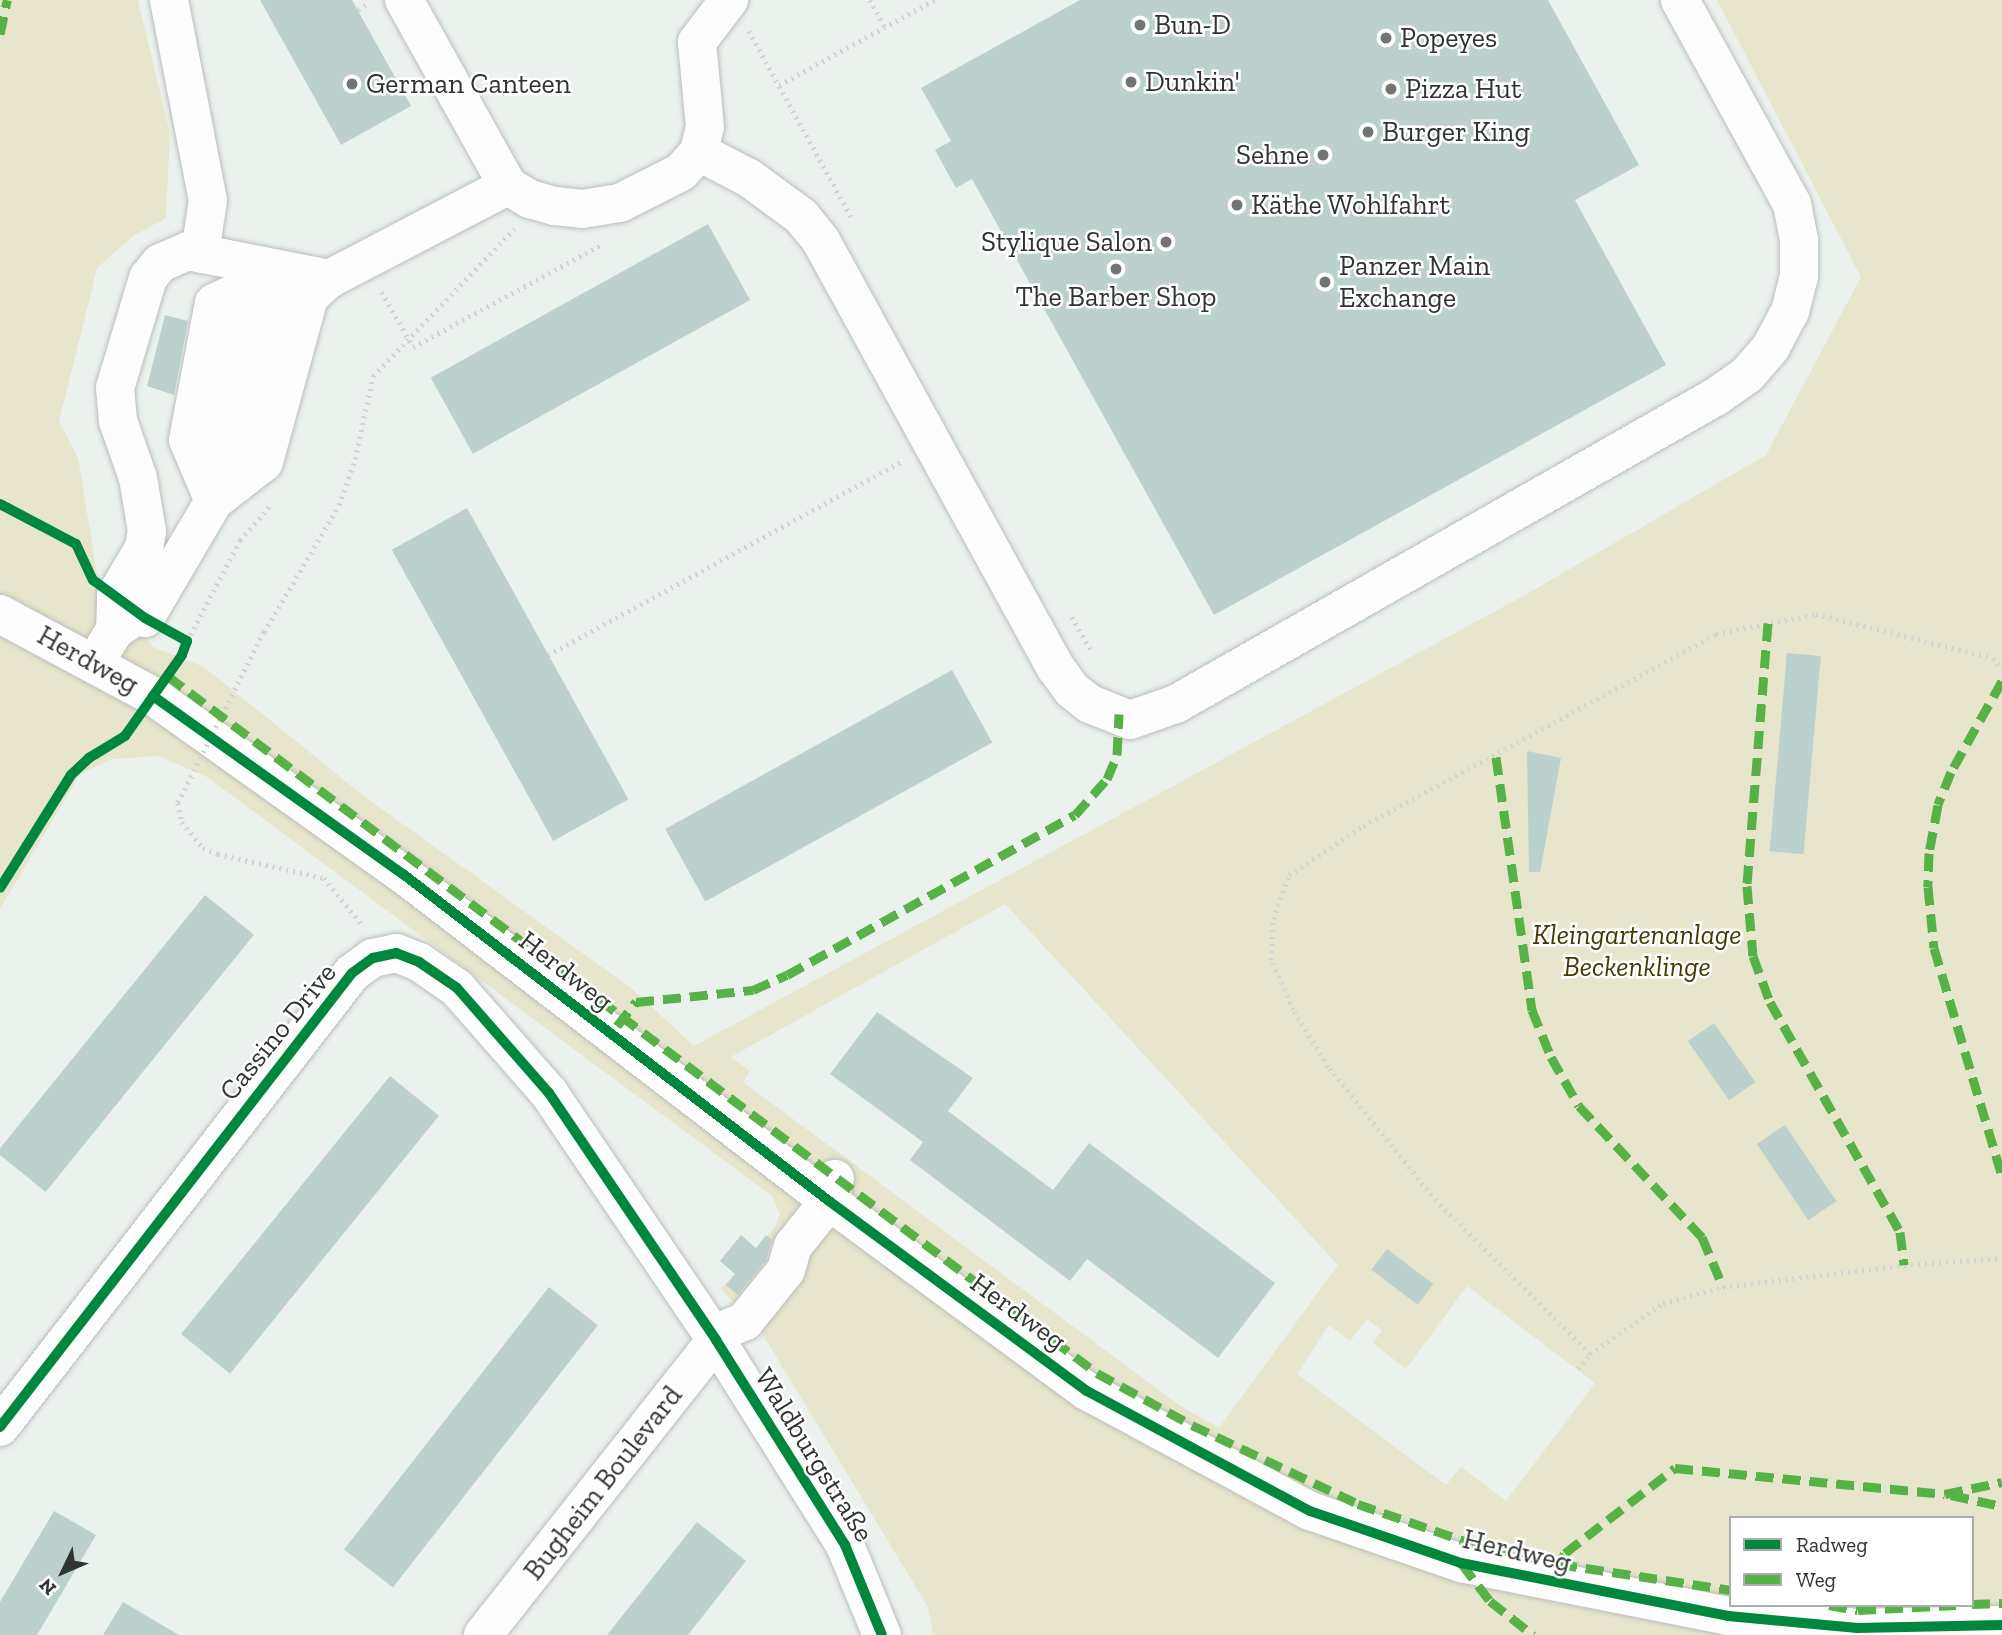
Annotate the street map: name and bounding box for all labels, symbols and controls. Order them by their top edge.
place label: Bun-D [1154,8,1231,42]
marker: Bun-D [1132,17,1148,33]
place label: Popeyes [1400,21,1497,55]
marker: Popeyes [1378,30,1394,46]
place label: Dunkin' [1145,65,1240,99]
place label: German Canteen [366,67,571,101]
place label: Pizza Hut [1405,72,1521,106]
marker: Dunkin' [1123,74,1139,90]
marker: German Canteen [344,76,360,92]
marker: Pizza Hut [1383,81,1399,97]
place label: Burger King [1382,115,1530,149]
marker: Burger King [1360,124,1376,140]
place label: Sehne [1236,138,1309,172]
marker: Sehne [1315,147,1331,163]
place label: Käthe Wohlfahrt [1251,188,1451,222]
marker: Käthe Wohlfahrt [1229,197,1245,213]
place label: Stylique Salon [981,225,1152,259]
marker: Stylique Salon [1158,234,1174,250]
place label: Panzer Main Exchange [1339,249,1491,315]
marker: The Barber Shop [1108,261,1124,277]
marker: Panzer Main Exchange [1317,274,1333,290]
place label: The Barber Shop [1015,280,1217,314]
street label: Herdweg [32,619,144,701]
park label: Kleingartenanlage Beckenklinge [1533,918,1741,984]
street label: Herdweg [512,924,620,1018]
street label: Cassino Drive [213,957,343,1107]
street label: Herdweg [964,1266,1072,1358]
street label: Waldburgstraße [747,1362,881,1548]
street label: Bugheim Boulevard [517,1379,689,1587]
legend [1729,1516,1974,1607]
street label: Herdweg [1460,1522,1574,1580]
text: Radweg [1796,1532,1868,1557]
north arrow [28,1537,98,1607]
text: Weg [1796,1567,1836,1592]
text: N [34,1574,61,1600]

